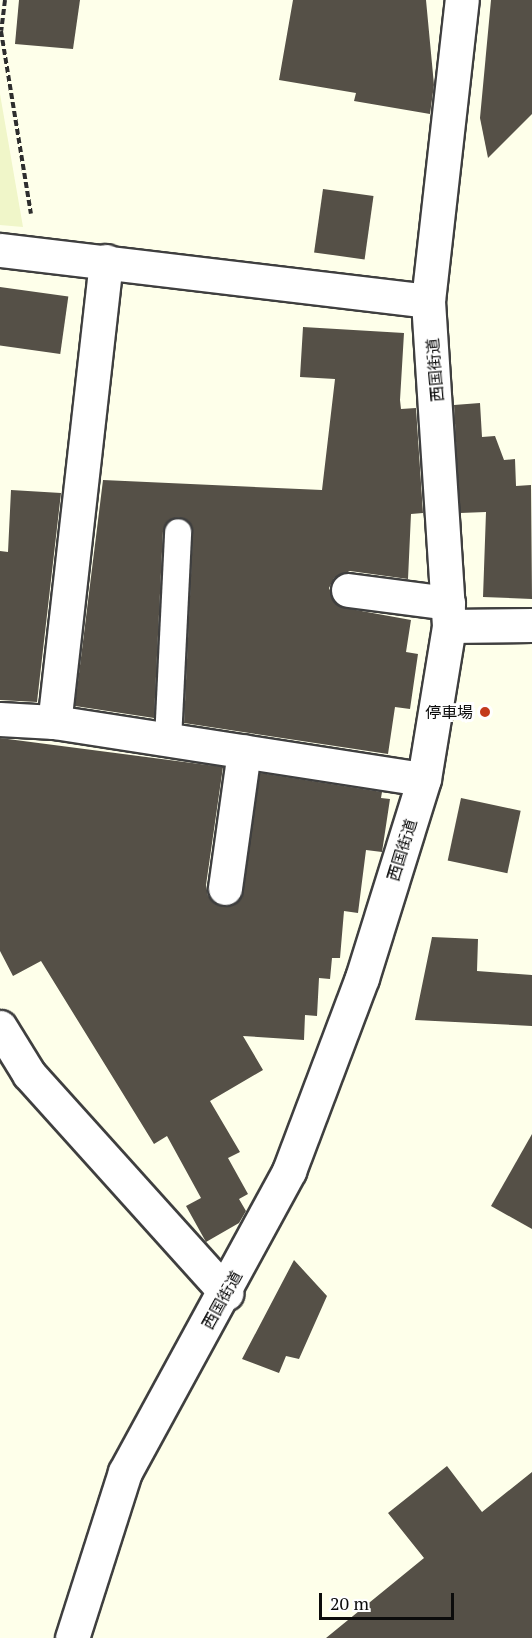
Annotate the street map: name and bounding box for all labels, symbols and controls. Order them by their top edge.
street label: 西国街道 [423,337,447,403]
place label: 停車場 [425,702,473,722]
marker: 停車場 [478,705,492,719]
street label: 西国街道 [383,817,421,883]
street label: 西国街道 [198,1267,246,1333]
scale bar [322,1581,457,1619]
text: 20 m [330,1591,369,1615]

